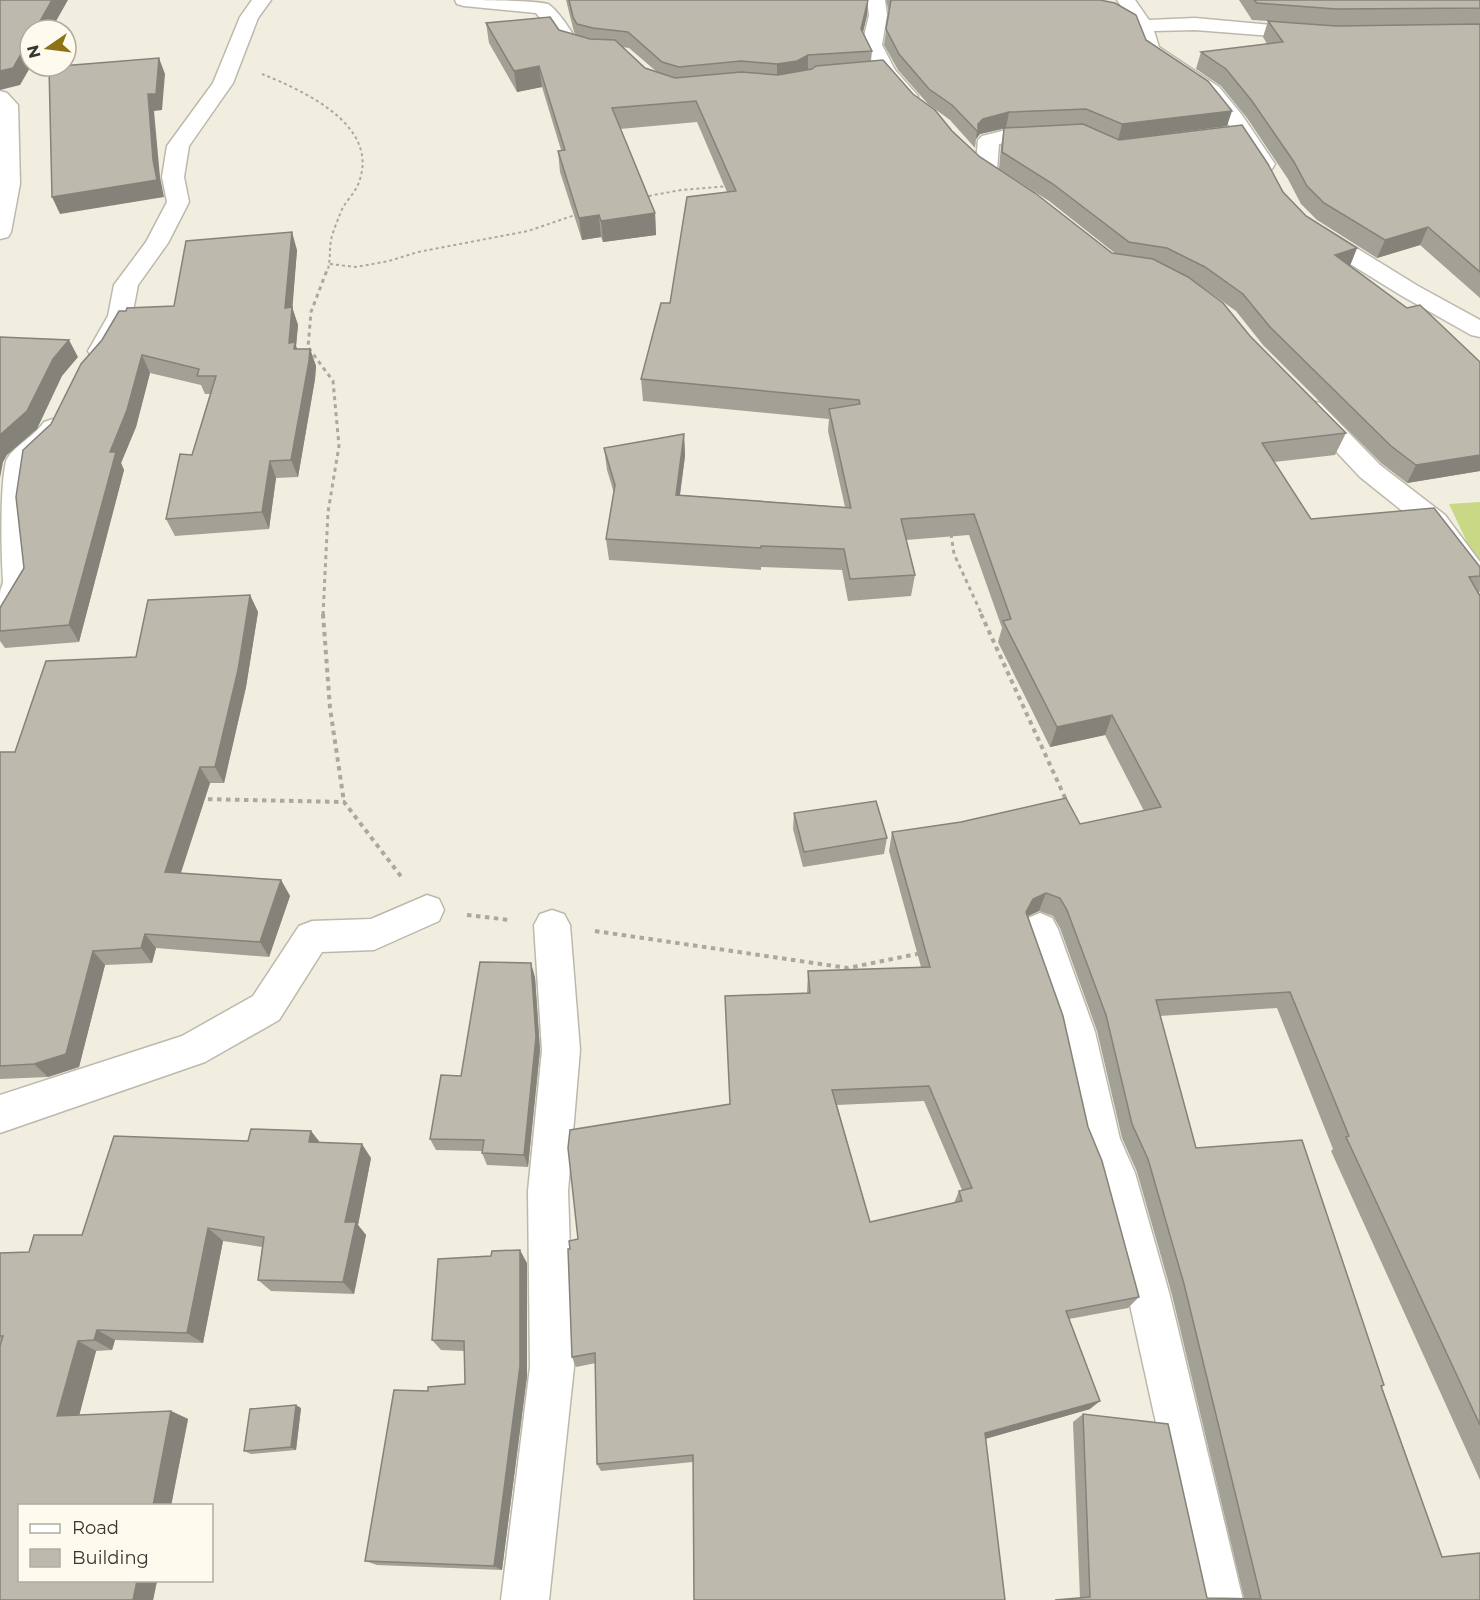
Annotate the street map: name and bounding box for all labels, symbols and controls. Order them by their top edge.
north arrow [18,18,78,78]
text: N [23,43,45,60]
legend [18,1504,213,1582]
text: Road [72,1517,119,1539]
text: Building [72,1547,149,1569]

